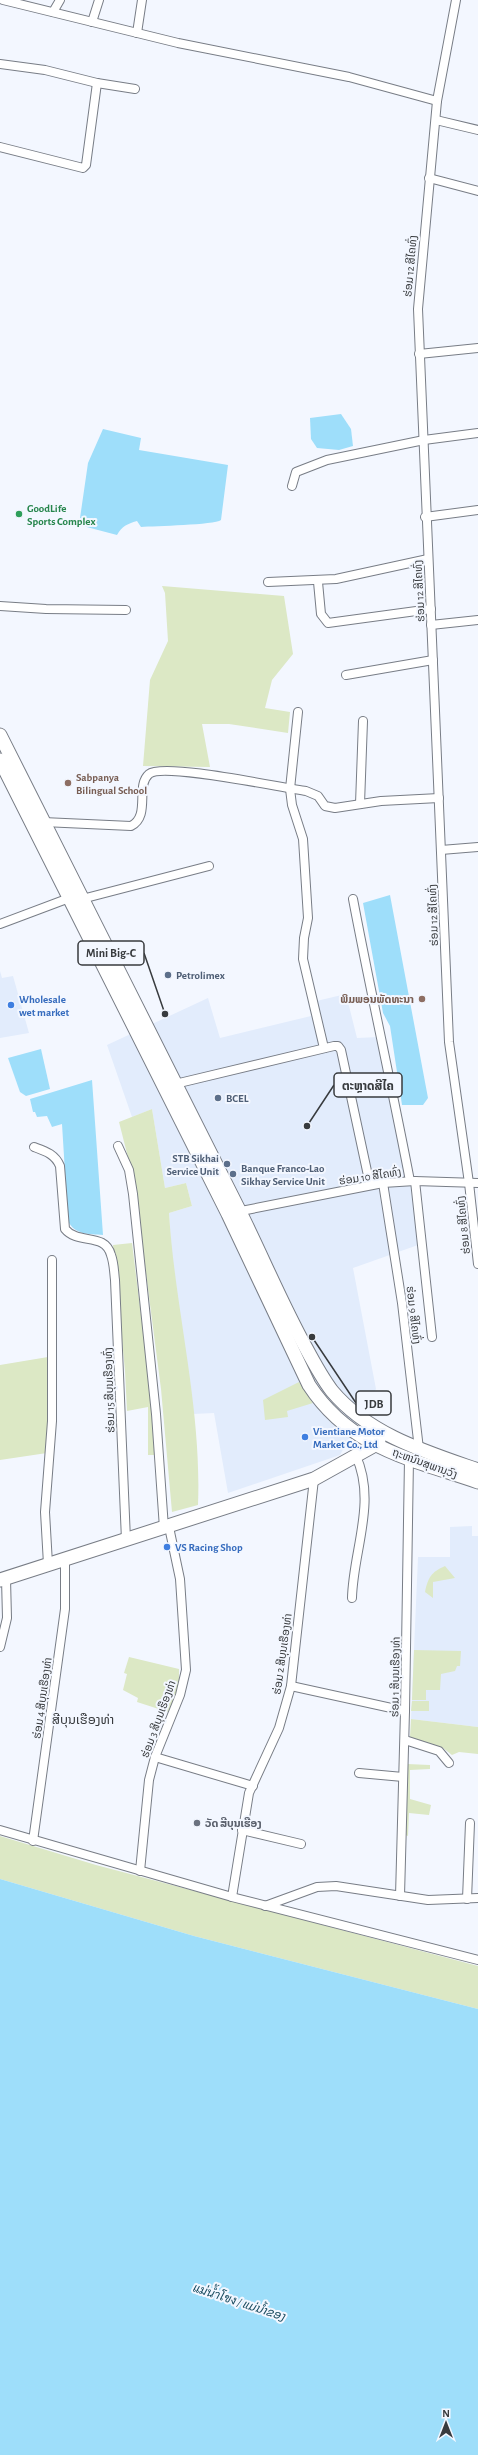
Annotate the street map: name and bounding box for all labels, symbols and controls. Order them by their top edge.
street label: ຮ່ອມ 12 ສີໄຄທົ່ງ [400,234,419,297]
place label: GoodLife Sports Complex [27,503,96,527]
marker: GoodLife Sports Complex [14,509,24,519]
street label: ຮ່ອມ 12 ສີໄຄທົ່ງ [410,560,427,622]
place label: Sabpanya Bilingual School [76,772,147,796]
marker: Sabpanya Bilingual School [63,778,73,788]
street label: ຮ່ອມ 12 ສີໄຄທົ່ງ [425,884,440,946]
callout: Mini Big-C [78,941,144,965]
text: Mini Big-C [86,947,137,959]
marker: Petrolimex [163,970,173,980]
place label: Petrolimex [176,970,225,981]
place label: Wholesale wet market [19,994,69,1018]
place label: ພິມພອນພັດທະນາ [340,994,414,1005]
marker: ພິມພອນພັດທະນາ [417,994,427,1004]
marker: Wholesale wet market [6,1000,16,1010]
callout: ຕະຫຼາດສີໄຄ [334,1073,402,1097]
text: ຕະຫຼາດສີໄຄ [342,1079,394,1093]
marker: BCEL [213,1093,223,1103]
place label: BCEL [226,1093,249,1104]
place label: STB Sikhai Service Unit [167,1153,219,1177]
marker: STB Sikhai Service Unit [222,1159,232,1169]
place label: Banque Franco-Lao Sikhay Service Unit [241,1163,325,1187]
street label: ຮ່ອມ 10 ສີໄຄທົ່ງ [338,1164,402,1187]
marker: Banque Franco-Lao Sikhay Service Unit [228,1169,238,1179]
street label: ຮ່ອມ 8 ສີໄຄທົ່ງ [453,1195,472,1255]
street label: ຮ່ອມ 9 ສີໄຄທົ່ງ [404,1285,425,1345]
street label: ຮ່ອມ 15 ສີບຸນເຮືອງທົ່ງ [100,1347,118,1433]
callout: JDB [356,1391,391,1415]
text: JDB [365,1398,383,1410]
place label: Vientiane Motor Market Co., Ltd [313,1426,385,1450]
marker: Vientiane Motor Market Co., Ltd [300,1432,310,1442]
street label: ຖະຫນົນສຸພານຸວົງ [390,1447,459,1482]
marker: VS Racing Shop [162,1542,172,1552]
place label: VS Racing Shop [175,1542,243,1553]
street label: ຮ່ອມ 2 ສີບຸນເຮືອງທ່າ [270,1613,296,1696]
street label: ຮ່ອມ 1 ສີບຸນເຮືອງທ່າ [388,1637,404,1717]
street label: ຮ່ອມ 4 ສີບຸນເຮືອງທ່າ [30,1657,56,1740]
street label: ຮ່ອມ 3 ສີບຸນເຮືອງທ່າ [138,1679,179,1760]
district label: ສີບຸນເຮືອງທ່າ [52,1713,114,1728]
place label: ວັດ ສີບຸນເຮືອງ [205,1817,262,1830]
marker: ວັດ ສີບຸນເຮືອງ [192,1818,202,1828]
water label: แม่น้ำโขง / ແມ່ນ້ຳຂອງ [191,2277,289,2324]
north arrow [426,2403,466,2443]
text: N [442,2408,450,2419]

